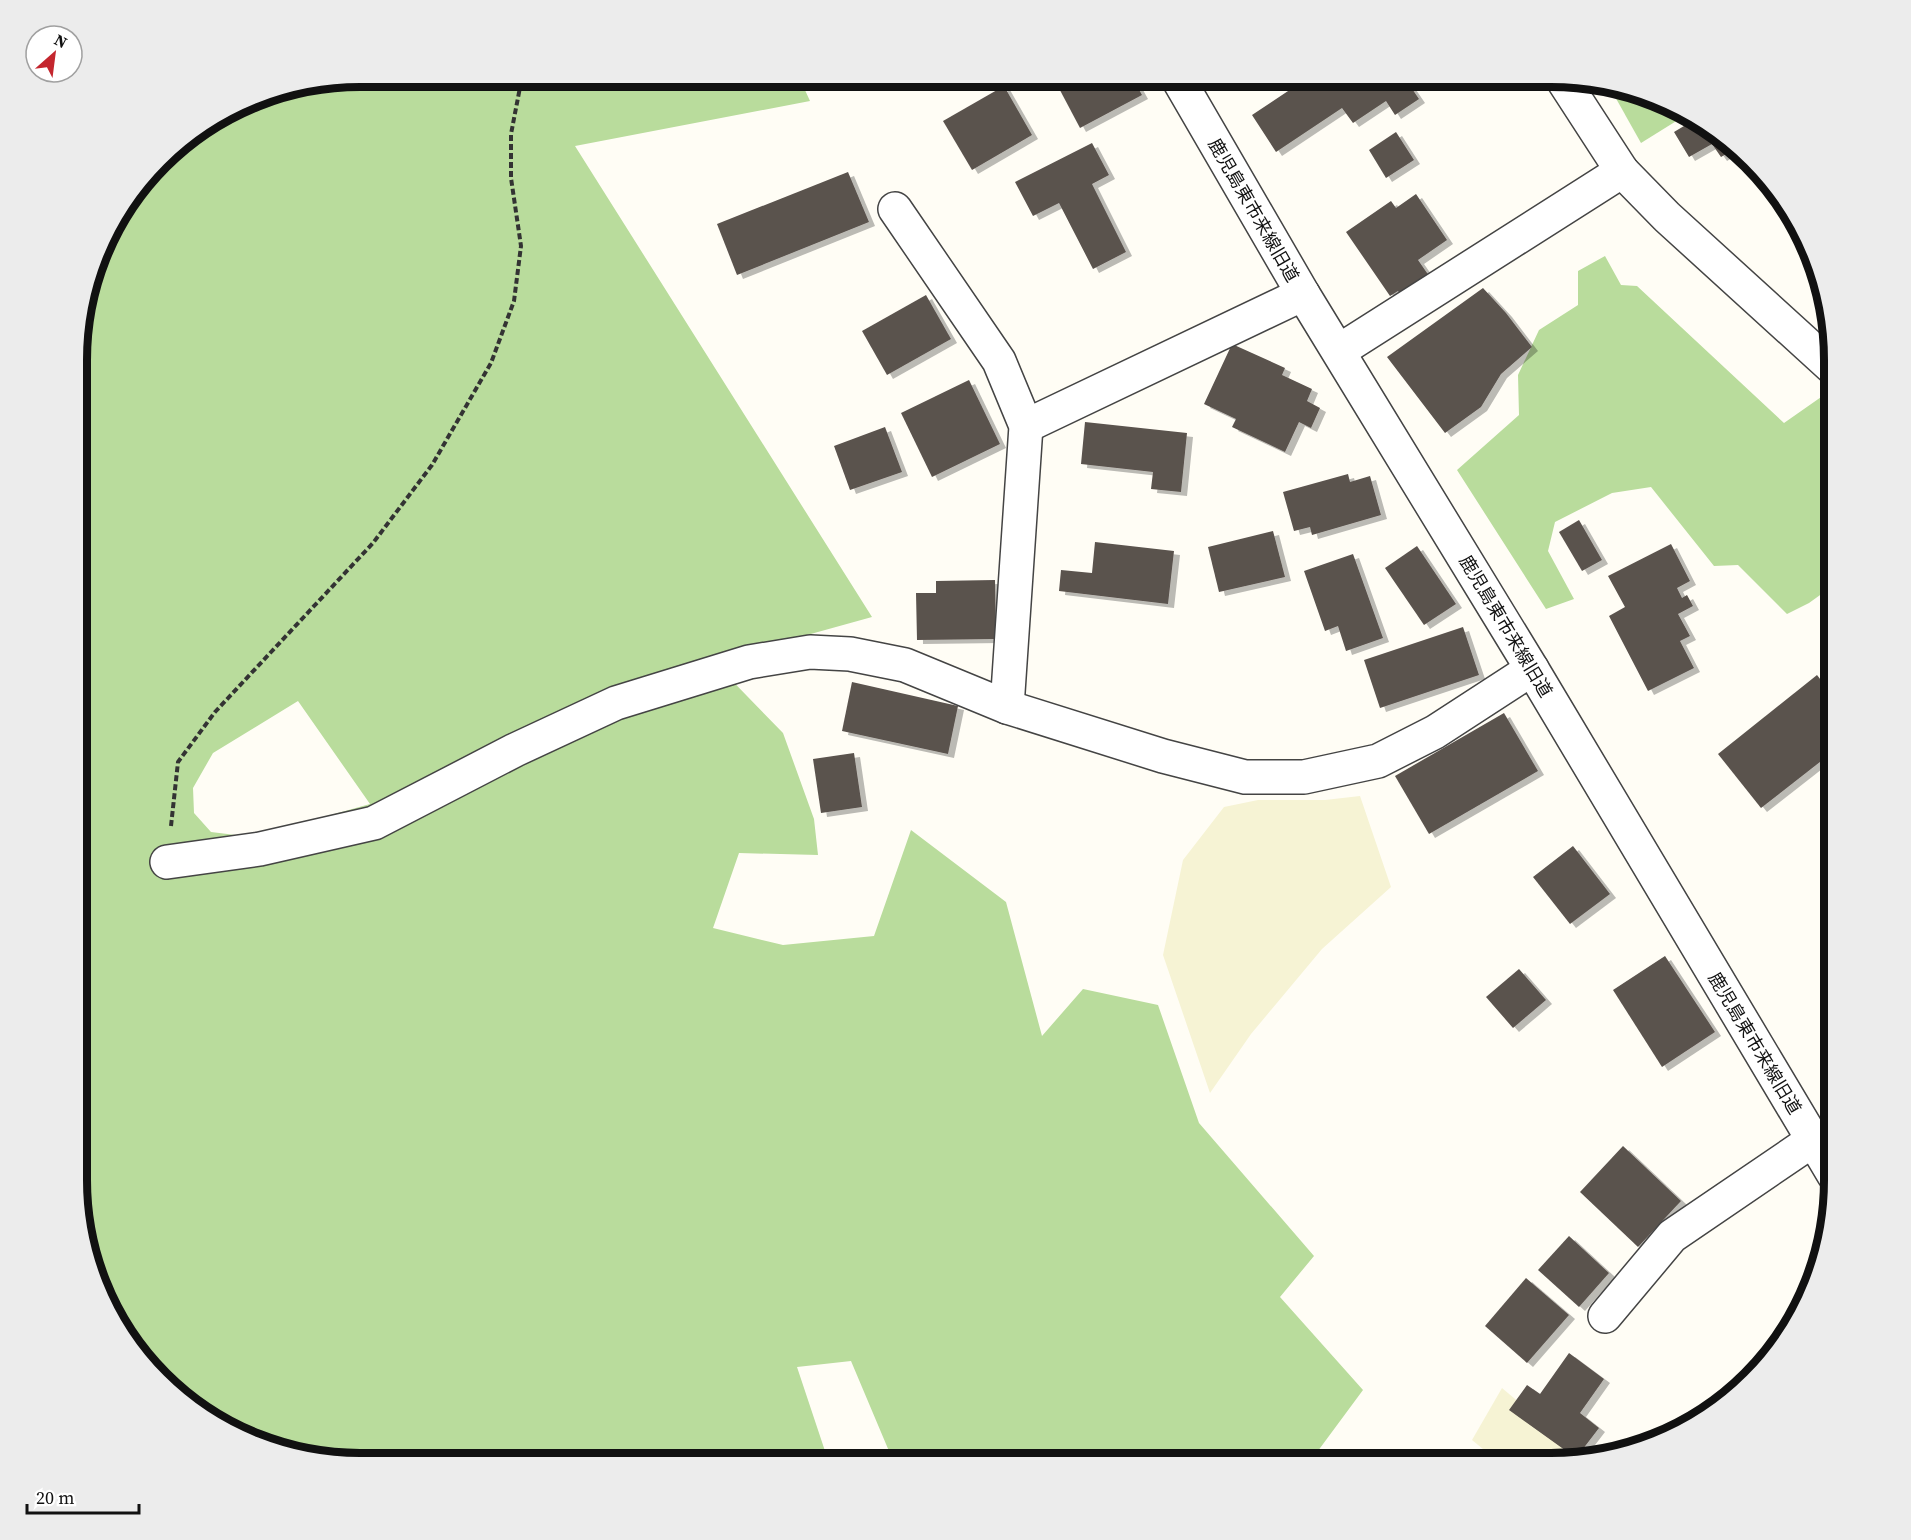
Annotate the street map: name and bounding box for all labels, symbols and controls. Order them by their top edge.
north arrow [24,24,84,84]
text: N [51,28,72,53]
street label: 鹿児島東市来線旧道 [1203,134,1305,286]
street label: 鹿児島東市来線旧道 [1454,550,1558,702]
street label: 鹿児島東市来線旧道 [1703,967,1807,1119]
scale bar [27,1477,140,1515]
text: 20 m [36,1485,74,1510]

